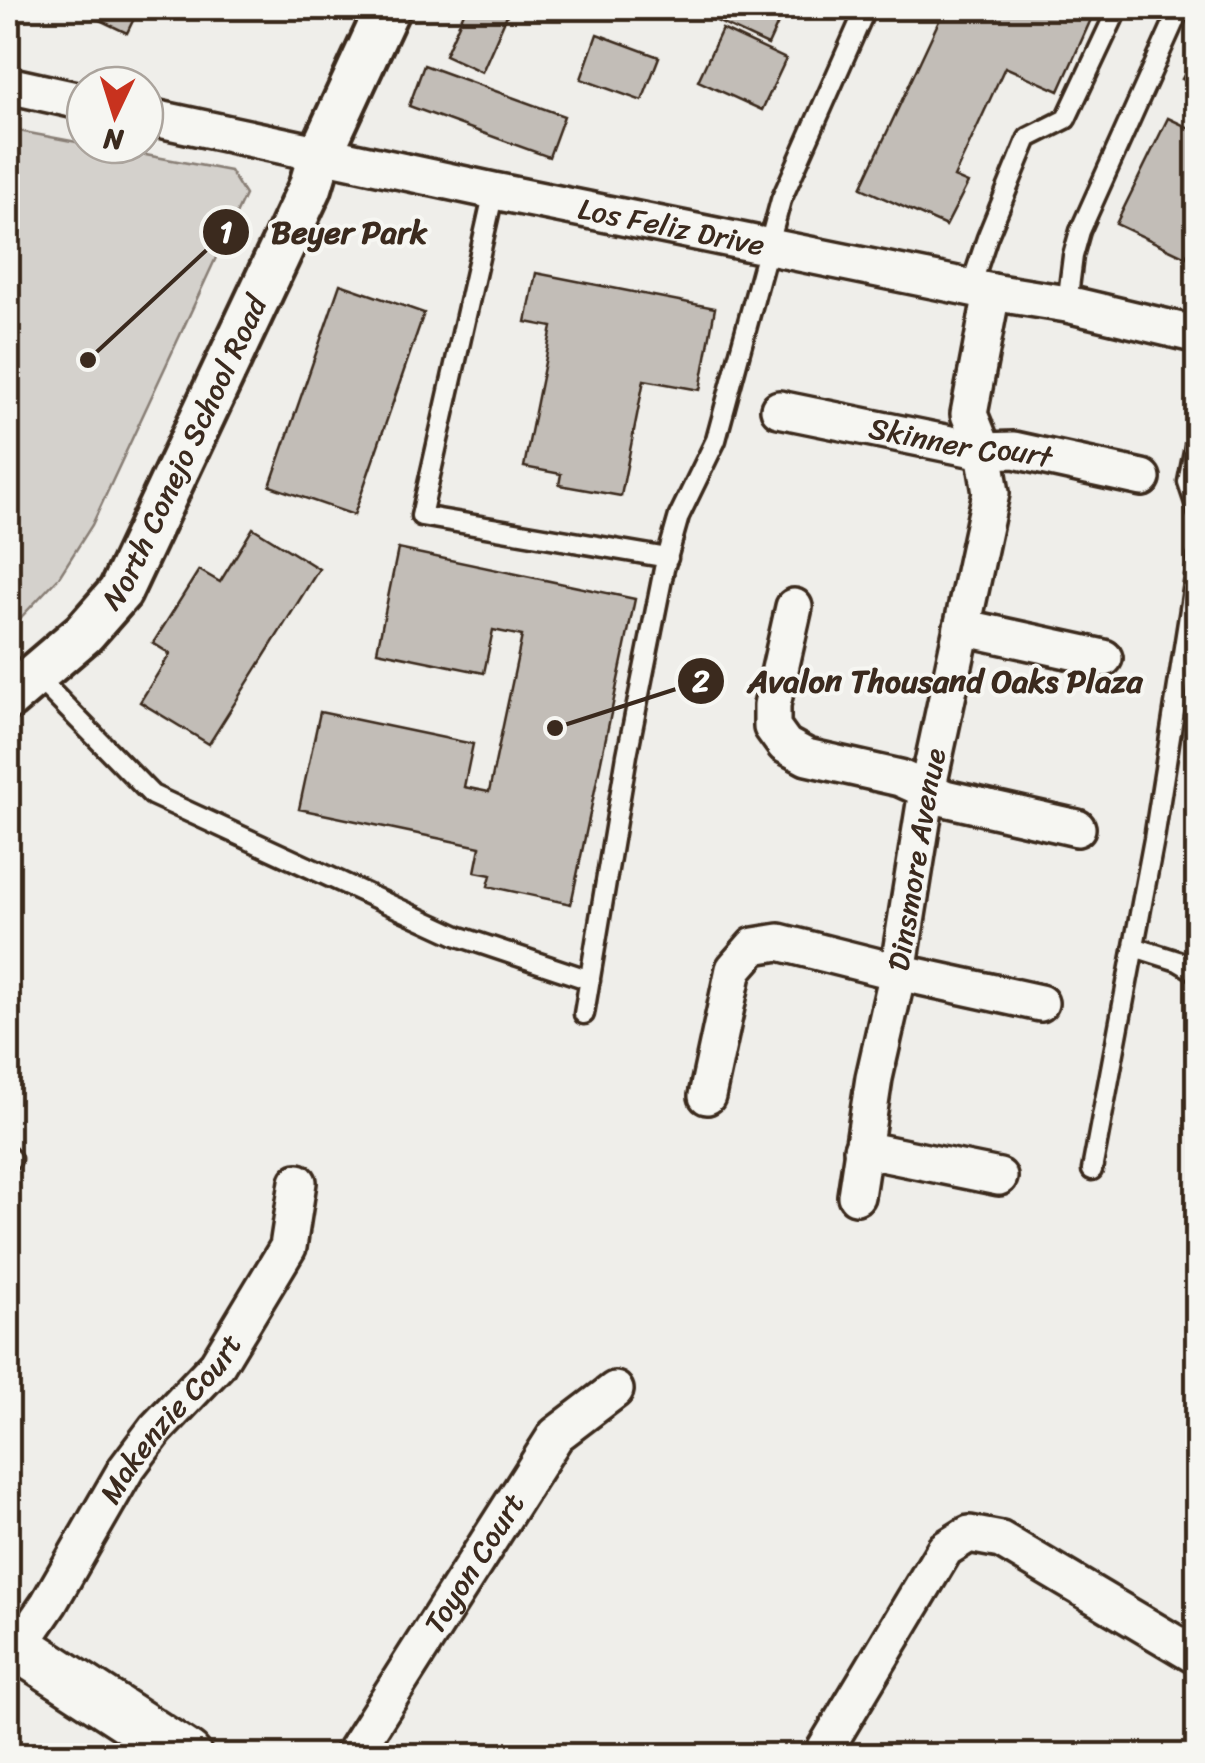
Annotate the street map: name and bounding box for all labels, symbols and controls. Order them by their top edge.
north arrow [65,65,165,165]
text: N [101,114,126,165]
street label: Los Feliz Drive [573,182,770,272]
callout: Beyer Park [201,201,447,263]
text: Beyer Park [271,204,428,261]
text: 1 [220,205,233,259]
street label: North Conejo School Road [88,285,284,623]
street label: Skinner Court [864,401,1059,485]
callout: Avalon Thousand Oaks Plaza [676,650,1163,712]
text: Avalon Thousand Oaks Plaza [745,653,1143,710]
text: 2 [692,654,710,708]
street label: Dinsmore Avenue [872,743,962,975]
street label: Makenzie Court [84,1323,257,1515]
street label: Toyon Court [409,1482,540,1645]

